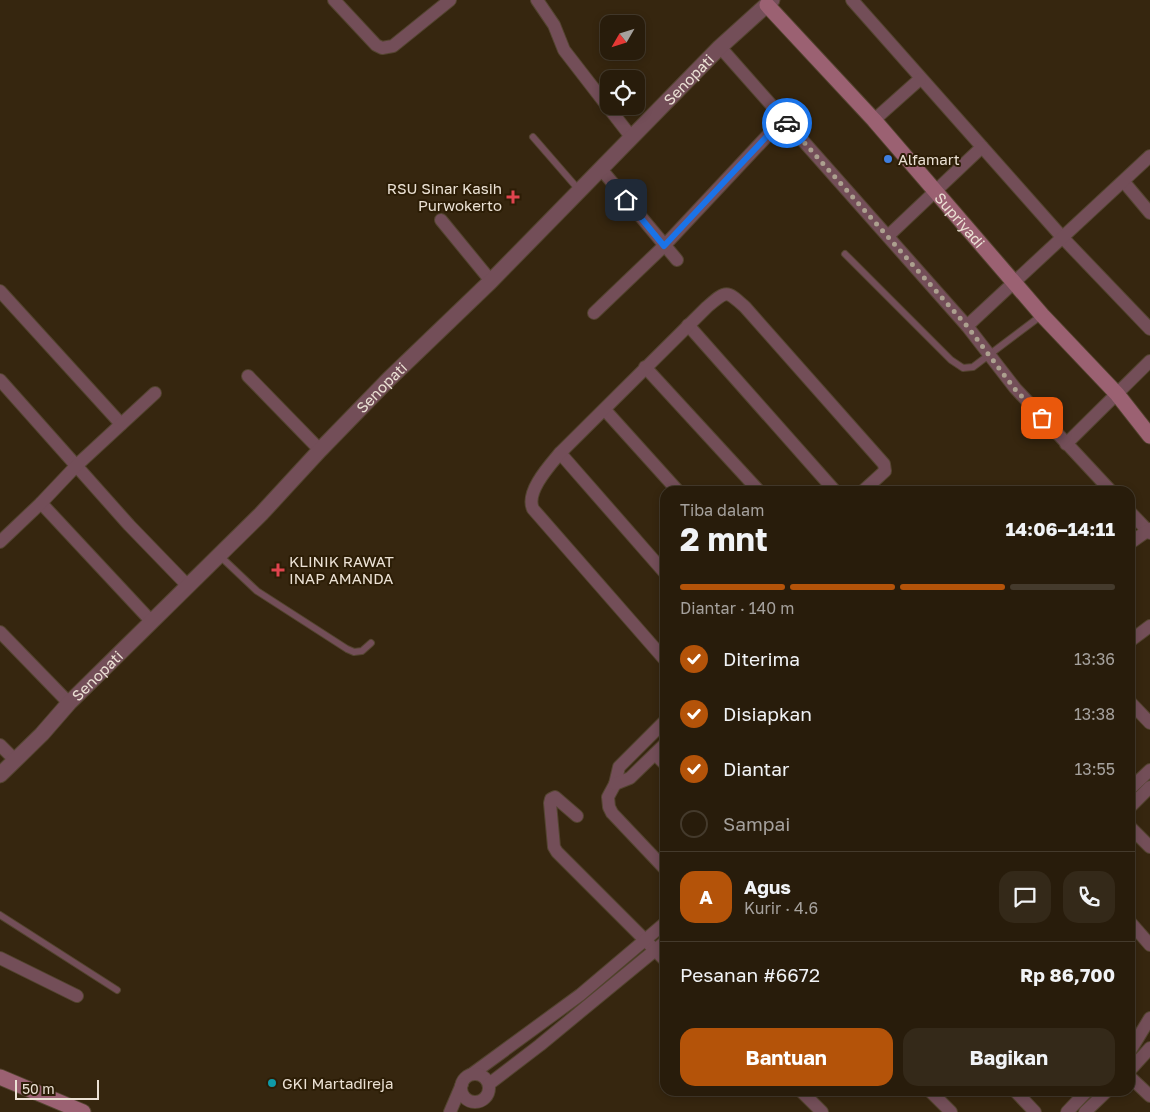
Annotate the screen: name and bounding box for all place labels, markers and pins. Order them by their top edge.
place label: Alfamart [898,150,960,168]
marker: Alfamart [882,153,894,165]
place label: RSU Sinar Kasih Purwokerto [387,179,502,214]
pin [605,179,647,221]
marker: RSU Sinar Kasih Purwokerto [506,190,520,204]
pin [1021,397,1063,439]
place label: KLINIK RAWAT INAP AMANDA [289,552,394,587]
marker: KLINIK RAWAT INAP AMANDA [271,563,285,577]
place label: GKI Martadireja [282,1074,394,1092]
marker: GKI Martadireja [266,1077,278,1089]

